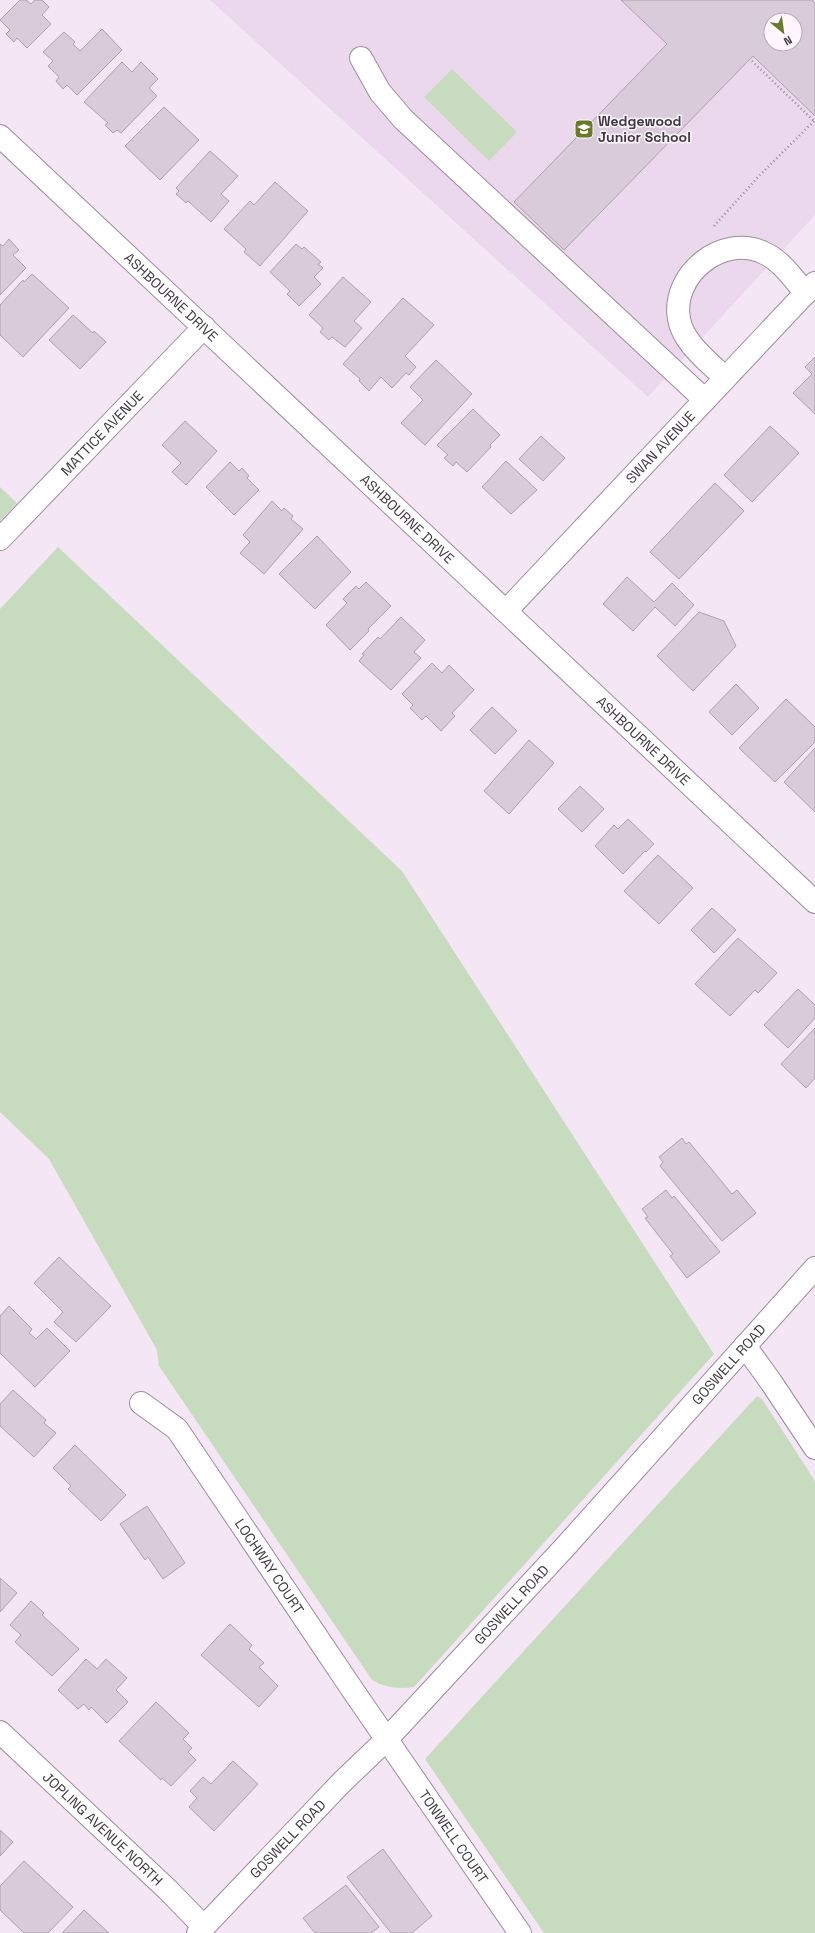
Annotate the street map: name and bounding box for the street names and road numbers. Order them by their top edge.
street label: ASHBOURNE DRIVE [121,249,222,345]
street label: MATTICE AVENUE [57,387,147,479]
street label: SWAN AVENUE [622,407,699,487]
street label: ASHBOURNE DRIVE [357,470,458,567]
street label: ASHBOURNE DRIVE [593,692,694,789]
street label: GOSWELL ROAD [688,1320,769,1408]
street label: LOCHWAY COURT [231,1515,308,1618]
street label: GOSWELL ROAD [470,1561,553,1648]
street label: JOPLING AVENUE NORTH [39,1768,167,1889]
street label: TONWELL COURT [415,1786,492,1887]
street label: GOSWELL ROAD [246,1796,329,1882]

